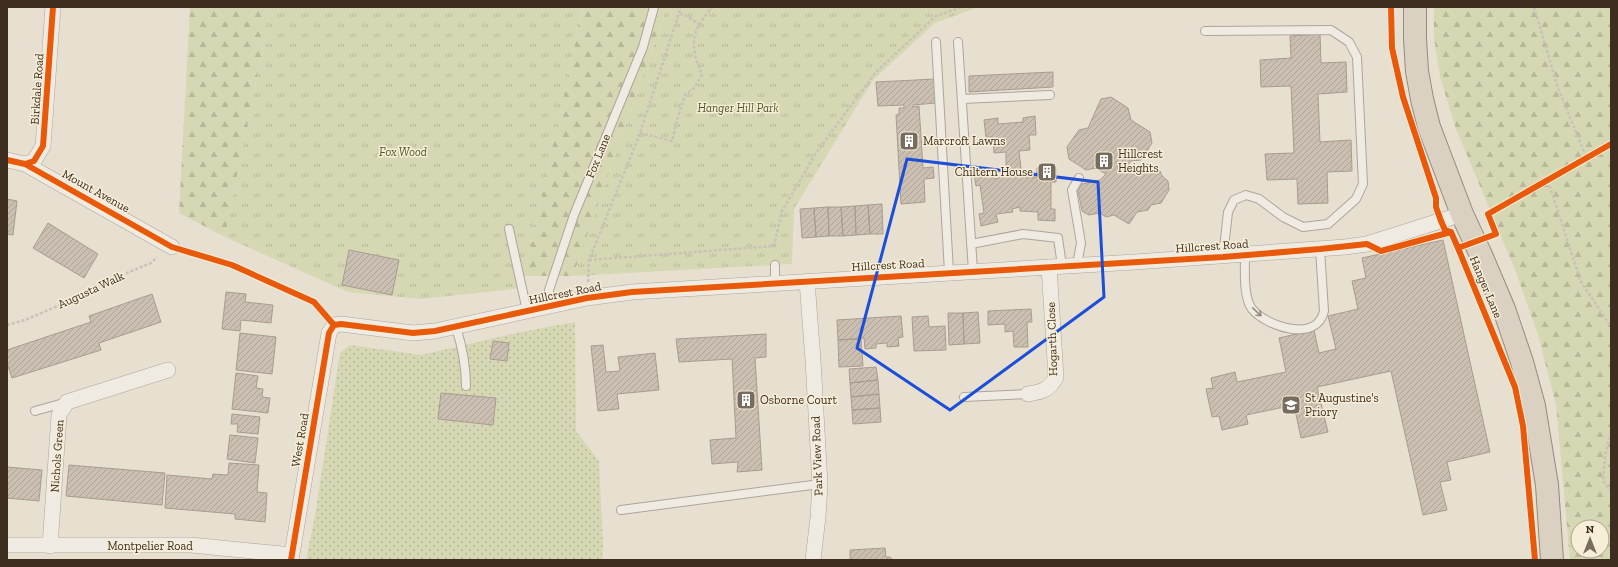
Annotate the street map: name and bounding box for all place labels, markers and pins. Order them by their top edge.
building icon: Marcroft Lawns [898,130,920,152]
place label: Marcroft Lawns [923,134,1005,148]
place label: Hillcrest Heights [1118,147,1163,175]
building icon: Hillcrest Heights [1093,150,1115,172]
building icon: Chiltern House [1036,161,1058,183]
place label: Chiltern House [955,165,1033,179]
building icon: Osborne Court [735,389,757,411]
place label: St Augustine's Priory [1305,391,1379,419]
place label: Osborne Court [760,393,838,407]
school or university icon: St Augustine's Priory [1280,394,1302,416]

